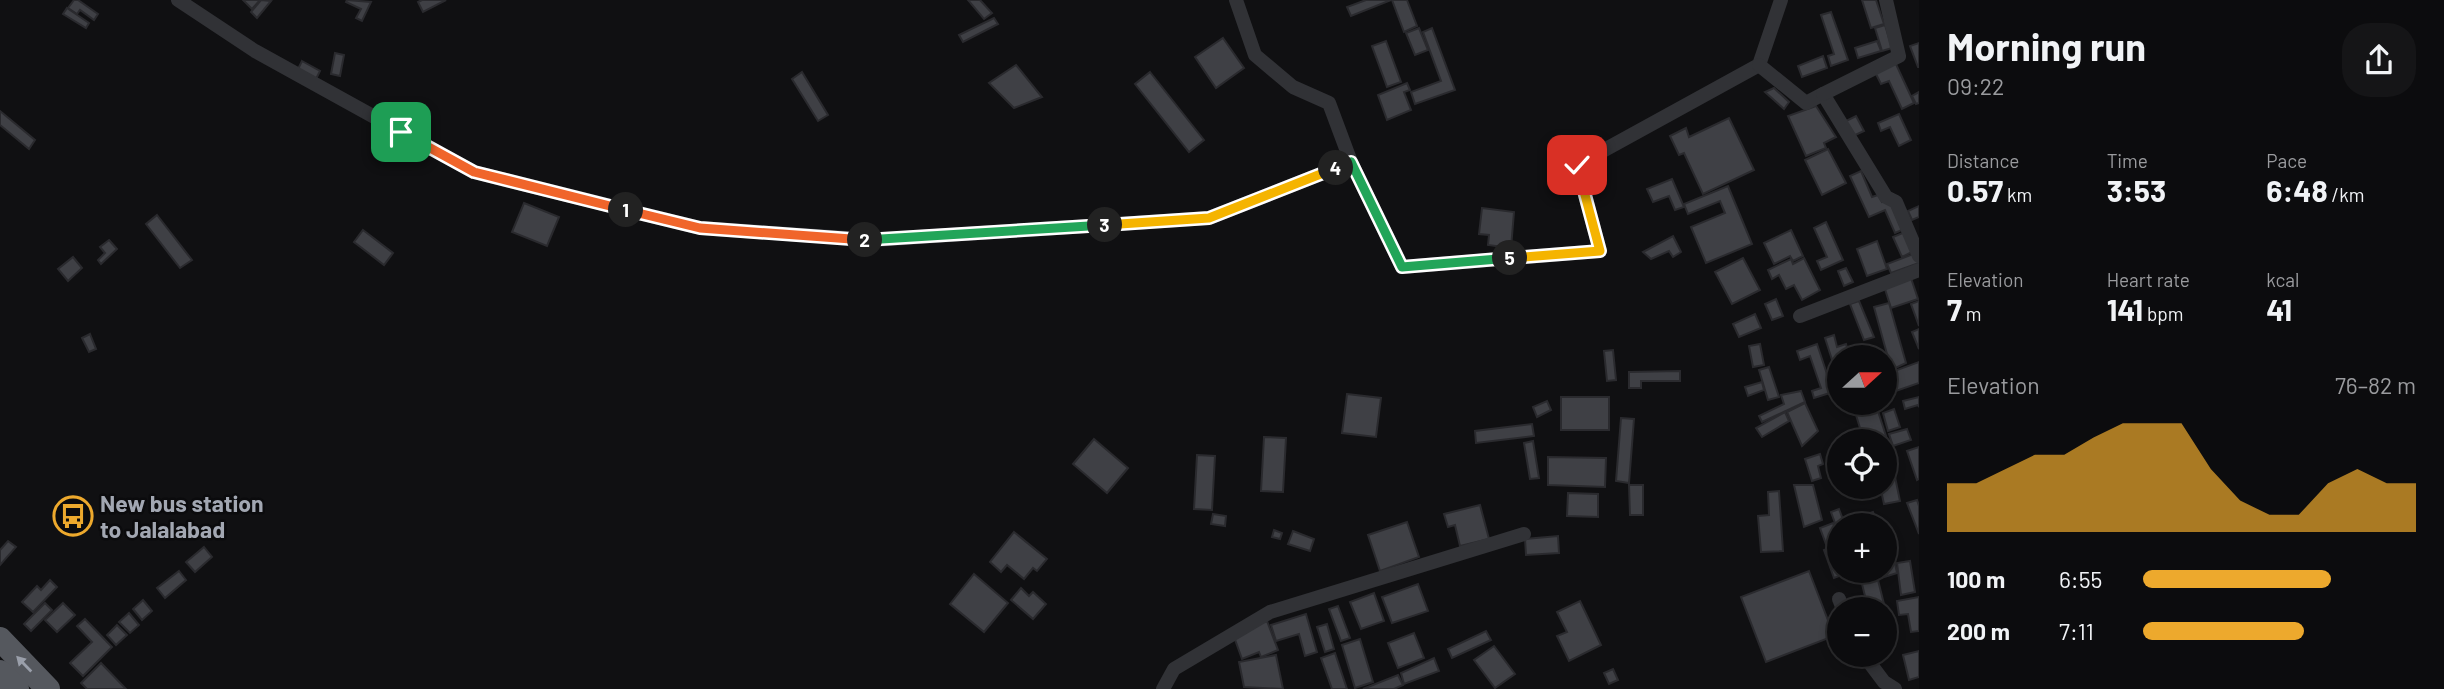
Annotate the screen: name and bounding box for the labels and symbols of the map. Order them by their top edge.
pin [371,102,431,162]
pin [1547,135,1607,195]
pin: 4 [1318,150,1354,186]
pin: 1 [608,192,644,228]
pin: 3 [1088,208,1122,243]
pin: 2 [848,222,882,258]
pin: 5 [1492,240,1528,276]
north arrow [1827,345,1897,415]
place label: New bus station to Jalalabad [100,489,264,543]
bus stop icon: New bus station to Jalalabad [52,495,94,537]
one-way arrow [17,656,33,673]

